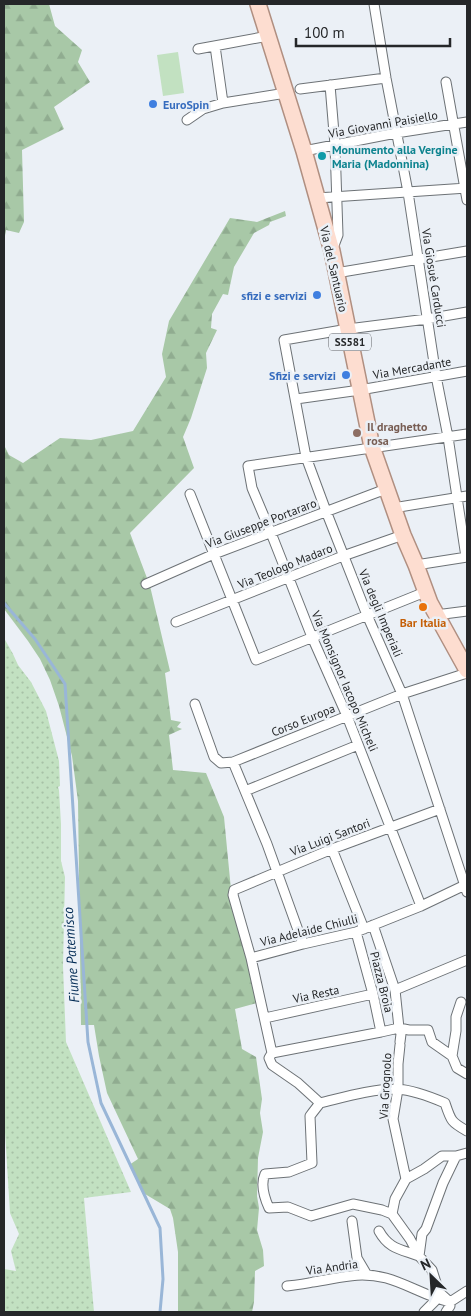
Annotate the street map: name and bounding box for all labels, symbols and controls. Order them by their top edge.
scale bar [296,15,450,47]
text: 100 m [304,23,345,42]
place label: EuroSpin [163,97,209,112]
marker: EuroSpin [147,98,159,110]
street label: Via Giovanni Paisiello [326,107,439,141]
place label: Monumento alla Vergine Maria (Madonnina) [332,142,458,171]
marker: Monumento alla Vergine Maria (Madonnina) [316,150,328,162]
street label: Via del Santuario [317,224,351,313]
street label: Via Giosuè Carducci [419,226,449,329]
place label: sfizi e servizi [241,288,307,303]
marker: sfizi e servizi [311,289,323,301]
road number: SS581 [329,334,371,351]
street label: Via Mercadante [371,354,452,382]
place label: Sfizi e servizi [269,368,336,383]
marker: Sfizi e servizi [340,369,352,381]
place label: Il draghetto rosa [367,419,428,448]
marker: Il draghetto rosa [351,427,363,439]
street label: Via Giuseppe Portararo [203,495,318,551]
street label: Via Teologo Madaro [235,540,335,592]
street label: Via degli Imperiali [355,566,406,659]
marker: Bar Italia [417,601,429,613]
street label: Via Monsignor Iacopo Micheli [308,608,381,754]
place label: Bar Italia [400,615,446,630]
street label: Corso Europa [269,700,337,740]
street label: Via Luigi Santori [287,815,372,859]
water label: Fiume Patemisco [59,906,83,1004]
street label: Via Adelaide Chiulli [258,911,359,950]
street label: Piazza Broia [367,950,397,1014]
street label: Via Resta [291,982,341,1006]
street label: Via Grognolo [376,1052,394,1121]
north arrow [406,1251,456,1301]
text: N [418,1254,433,1274]
street label: Via Andria [304,1256,359,1278]

